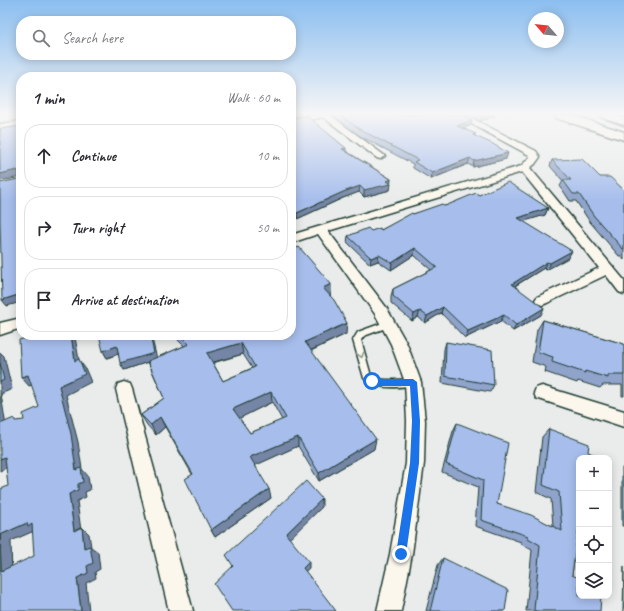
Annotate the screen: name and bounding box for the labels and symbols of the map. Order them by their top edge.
north arrow [528,12,564,48]
one-way arrow [356,352,365,359]
route start [363,372,381,390]
route end [392,545,410,563]

